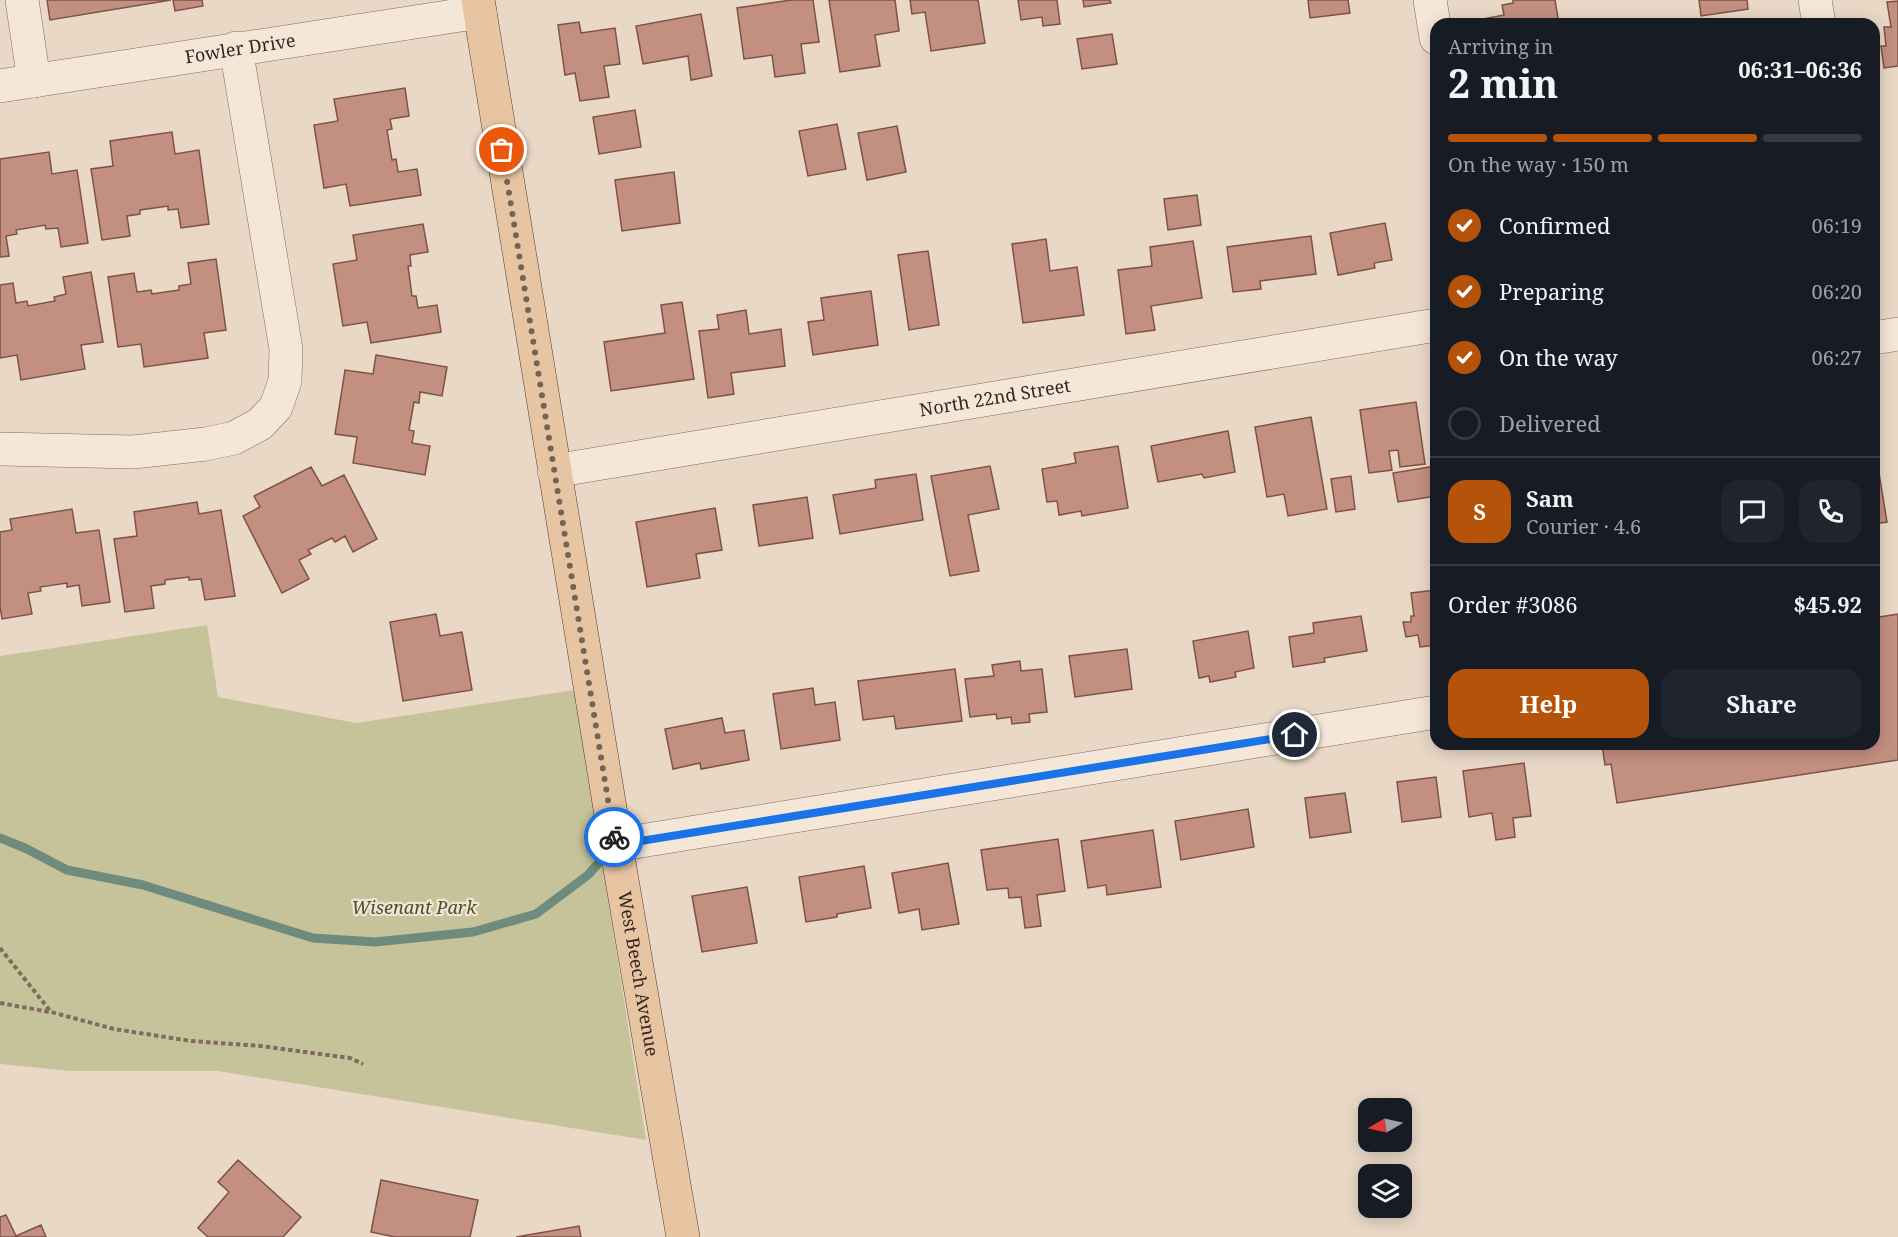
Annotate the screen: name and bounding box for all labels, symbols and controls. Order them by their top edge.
street label: Fowler Drive [183,28,297,68]
text: Arriving in [1448,33,1553,60]
text: 06:31–06:36 [1738,54,1862,84]
text: 2 min [1448,56,1558,109]
pin [476,124,527,175]
icon: bag [485,133,518,166]
text: On the way · 150 m [1448,151,1629,178]
icon: check [1448,209,1481,242]
text: Confirmed [1499,210,1610,240]
text: 06:19 [1812,212,1862,239]
icon: check [1448,275,1481,308]
text: Preparing [1499,276,1604,306]
text: 06:20 [1812,278,1862,305]
icon: check [1448,341,1481,374]
text: On the way [1499,342,1618,372]
text: 06:27 [1812,344,1862,371]
street label: North 22nd Street [917,373,1072,421]
text: Delivered [1499,408,1601,438]
button: chat [1721,480,1784,543]
button: phone [1799,480,1862,543]
text: Sam [1526,483,1574,513]
text: S [1473,496,1486,526]
text: Courier · 4.6 [1526,513,1641,540]
text: Order #3086 [1448,589,1578,619]
text: $45.92 [1793,589,1862,619]
button: Help [1448,669,1649,738]
button: Share [1661,669,1862,738]
pin [1269,709,1320,760]
icon: home [1278,718,1311,751]
courier [584,807,644,867]
icon: bike [598,821,631,854]
street label: West Beech Avenue [613,889,665,1058]
park label: Wisenant Park [351,895,477,919]
north arrow [1358,1098,1412,1152]
map controls [1358,1098,1412,1218]
button: layers [1358,1164,1412,1218]

